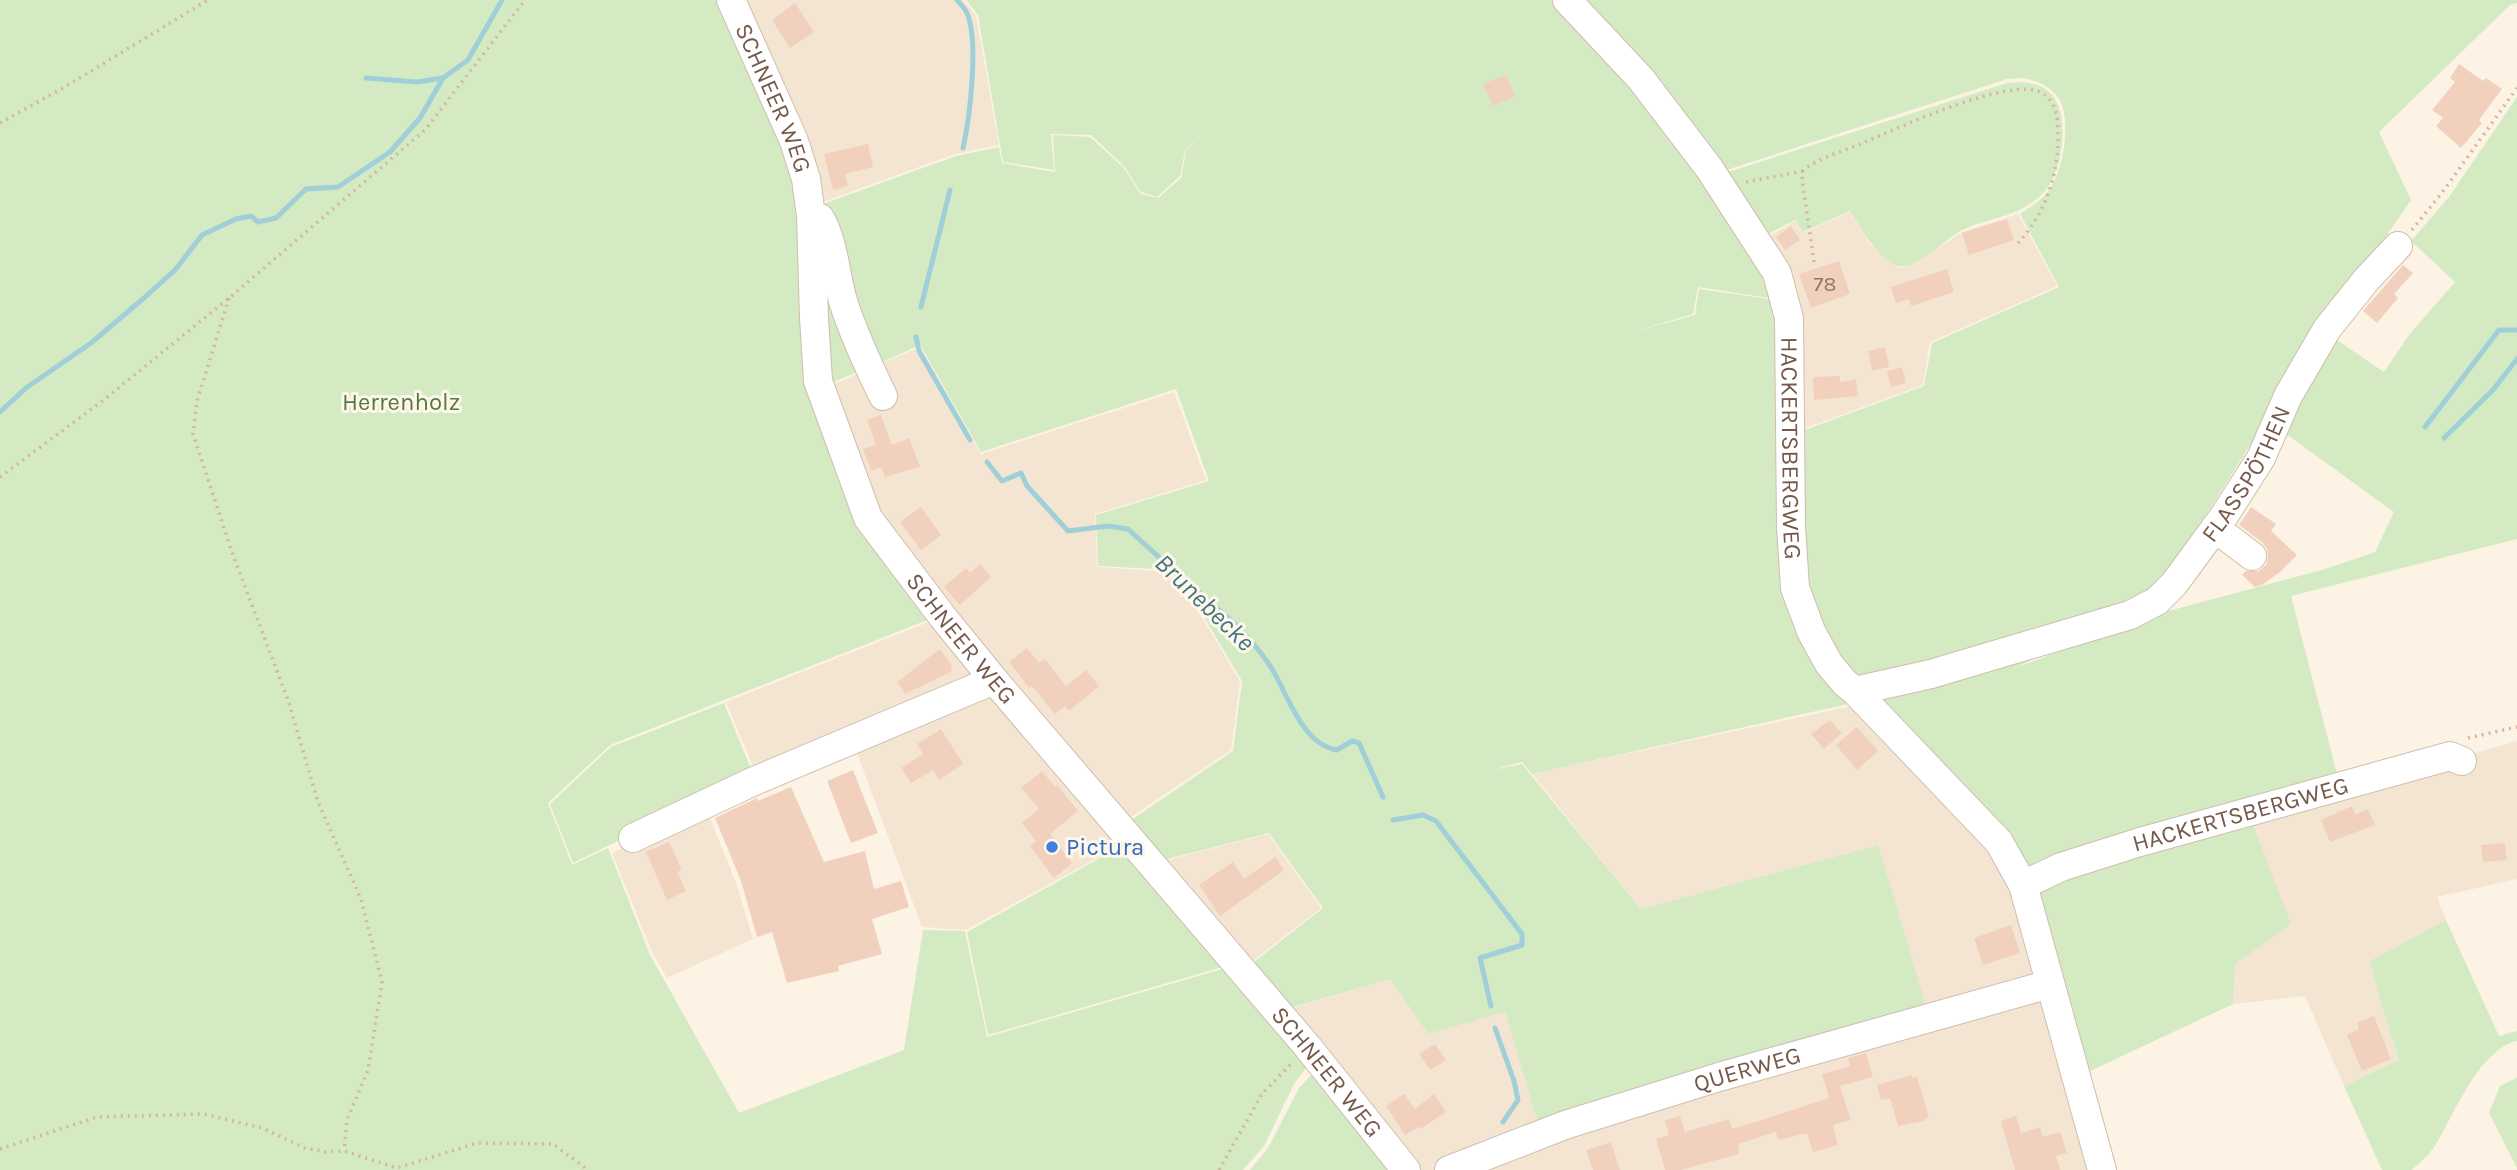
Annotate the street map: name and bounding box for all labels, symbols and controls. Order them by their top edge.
street label: SCHNEER WEG [729,19,817,176]
house number: 78 [1814,272,1836,296]
street label: HACKERTSBERGWEG [1775,336,1807,560]
park label: Herrenholz [342,388,460,416]
street label: FLASSPÖTHEN [2196,401,2296,548]
water label: Brunebecke [1148,547,1261,658]
street label: SCHNEER WEG [901,567,1022,710]
street label: HACKERTSBERGWEG [2129,771,2351,857]
place label: Pictura [1066,833,1144,861]
marker: Pictura [1044,839,1060,855]
street label: SCHNEER WEG [1266,1001,1388,1142]
street label: QUERWEG [1690,1041,1804,1098]

